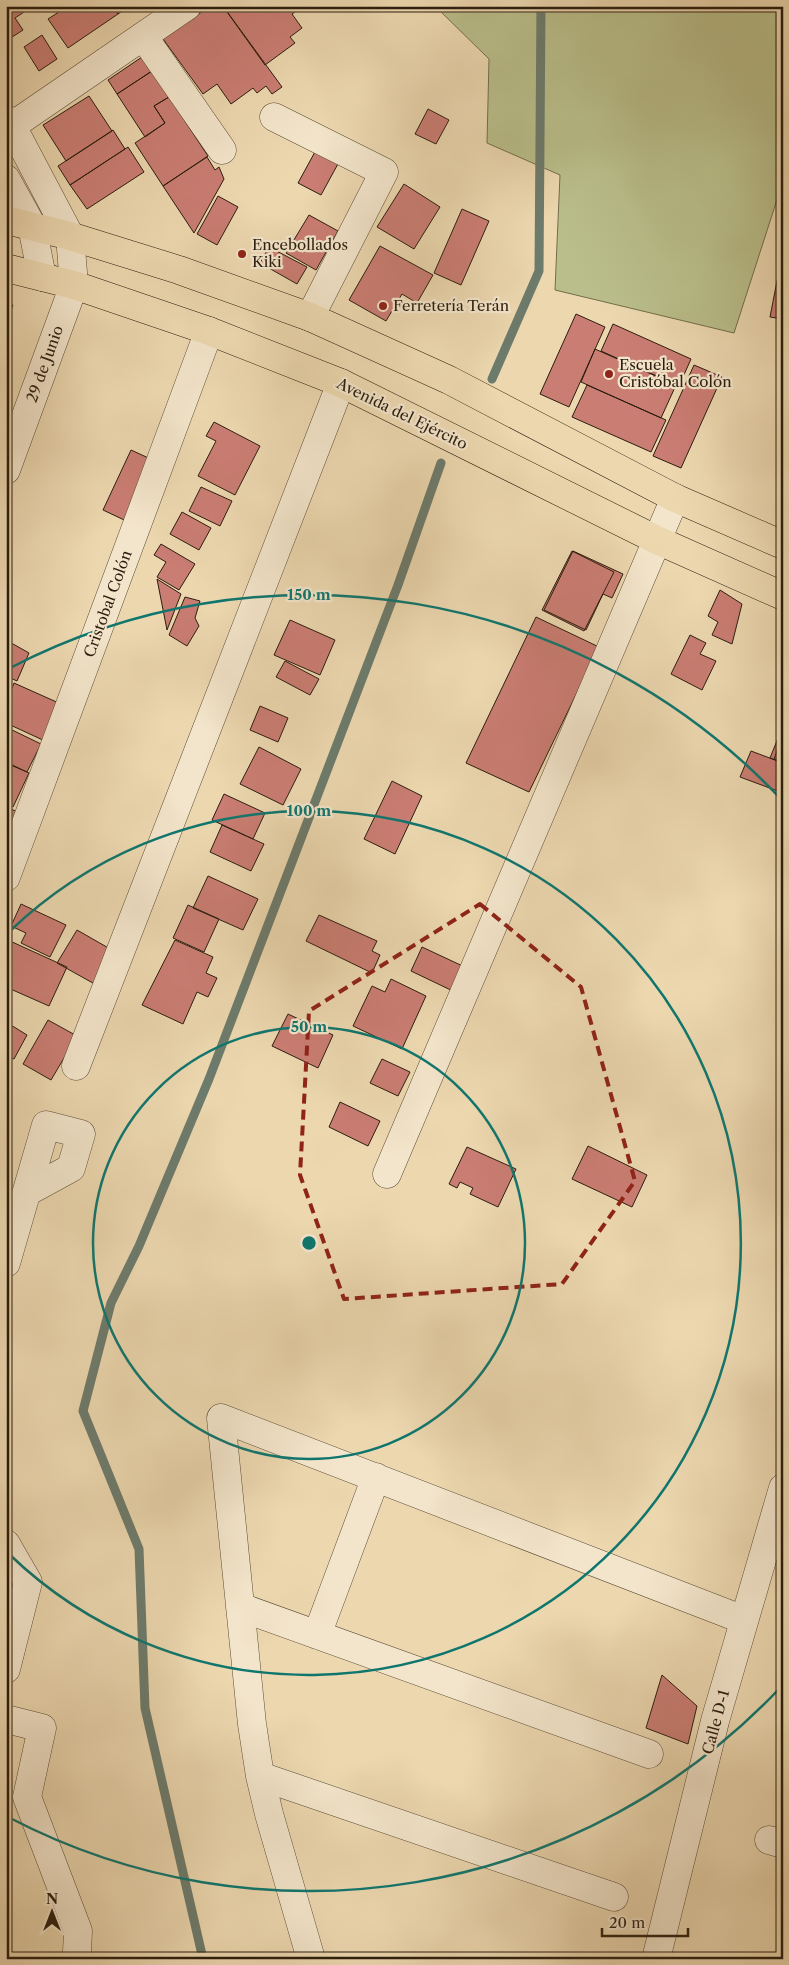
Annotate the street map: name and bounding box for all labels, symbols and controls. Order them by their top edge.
place label: Encebollados Kiki [252,235,348,271]
marker: Encebollados Kiki [236,248,248,260]
place label: Ferretería Terán [393,296,510,315]
marker: Ferretería Terán [377,300,389,312]
street label: 29 de Junio [22,323,67,405]
place label: Escuela Cristóbal Colón [619,355,732,391]
marker: Escuela Cristóbal Colón [603,368,615,380]
street label: Avenida del Ejército [333,373,471,453]
street label: Cristobal Colón [79,547,136,660]
text: 150 m [287,585,331,604]
text: 100 m [287,801,331,820]
text: 50 m [291,1017,327,1036]
centre of rings [300,1234,318,1252]
street label: Calle D-1 [698,1687,733,1756]
north arrow [28,1888,78,1938]
text: N [46,1890,58,1908]
scale bar [602,1905,688,1937]
text: 20 m [609,1913,645,1932]

